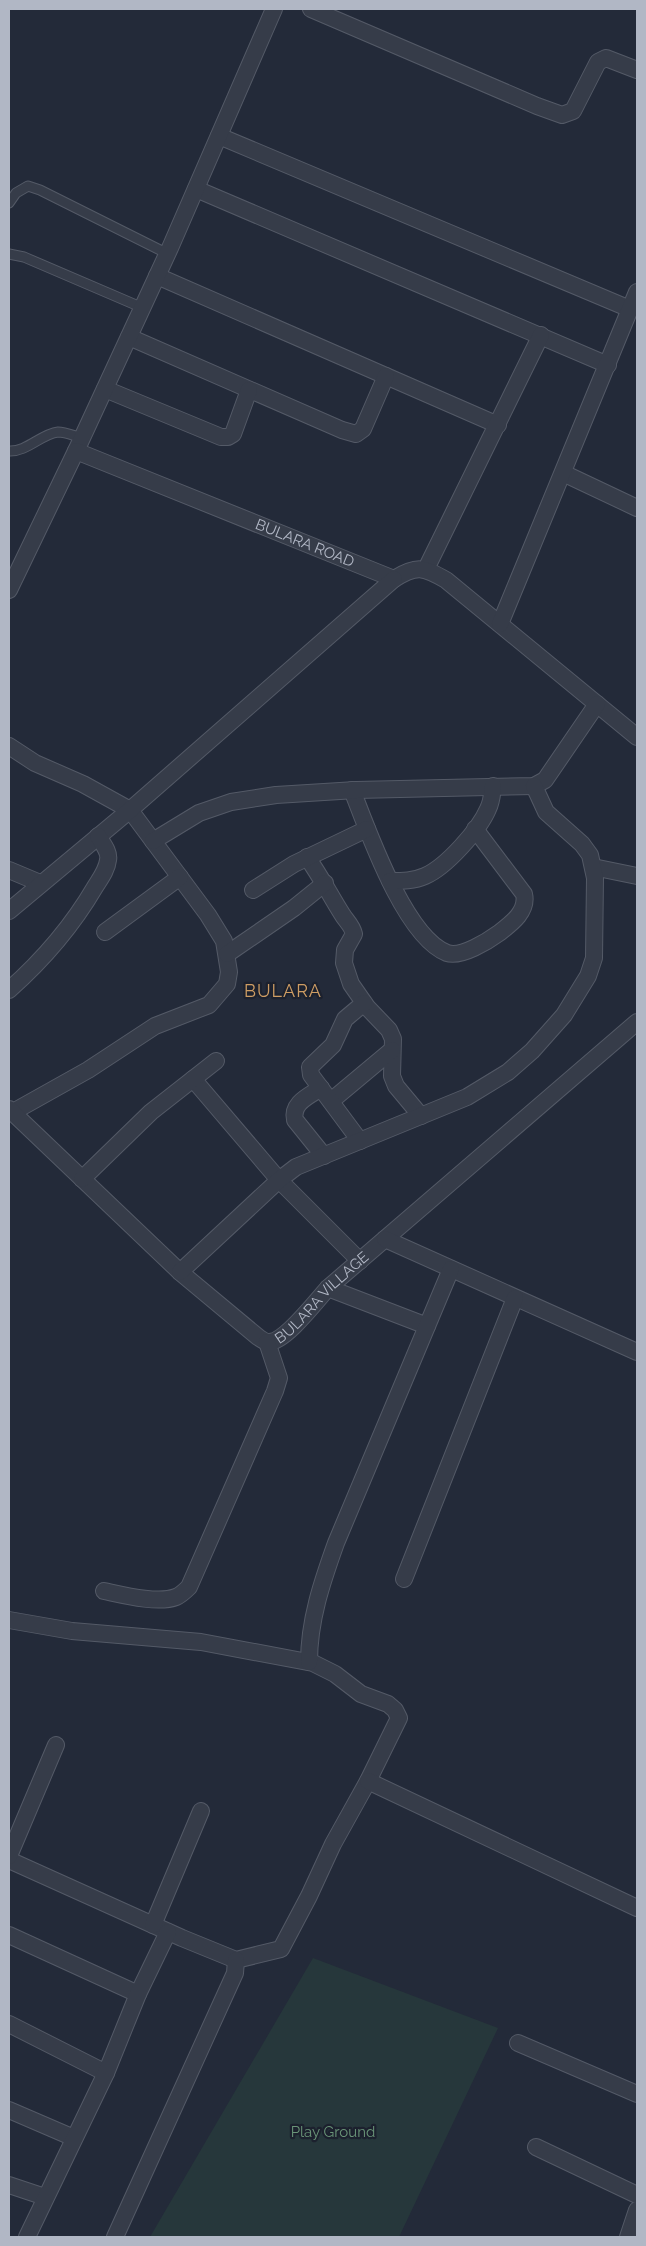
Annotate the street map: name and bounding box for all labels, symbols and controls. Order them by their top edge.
street label: BULARA ROAD [253,515,357,571]
district label: BULARA [244,980,322,1001]
street label: BULARA VILLAGE [271,1248,372,1348]
park label: Play Ground [291,2123,375,2141]

